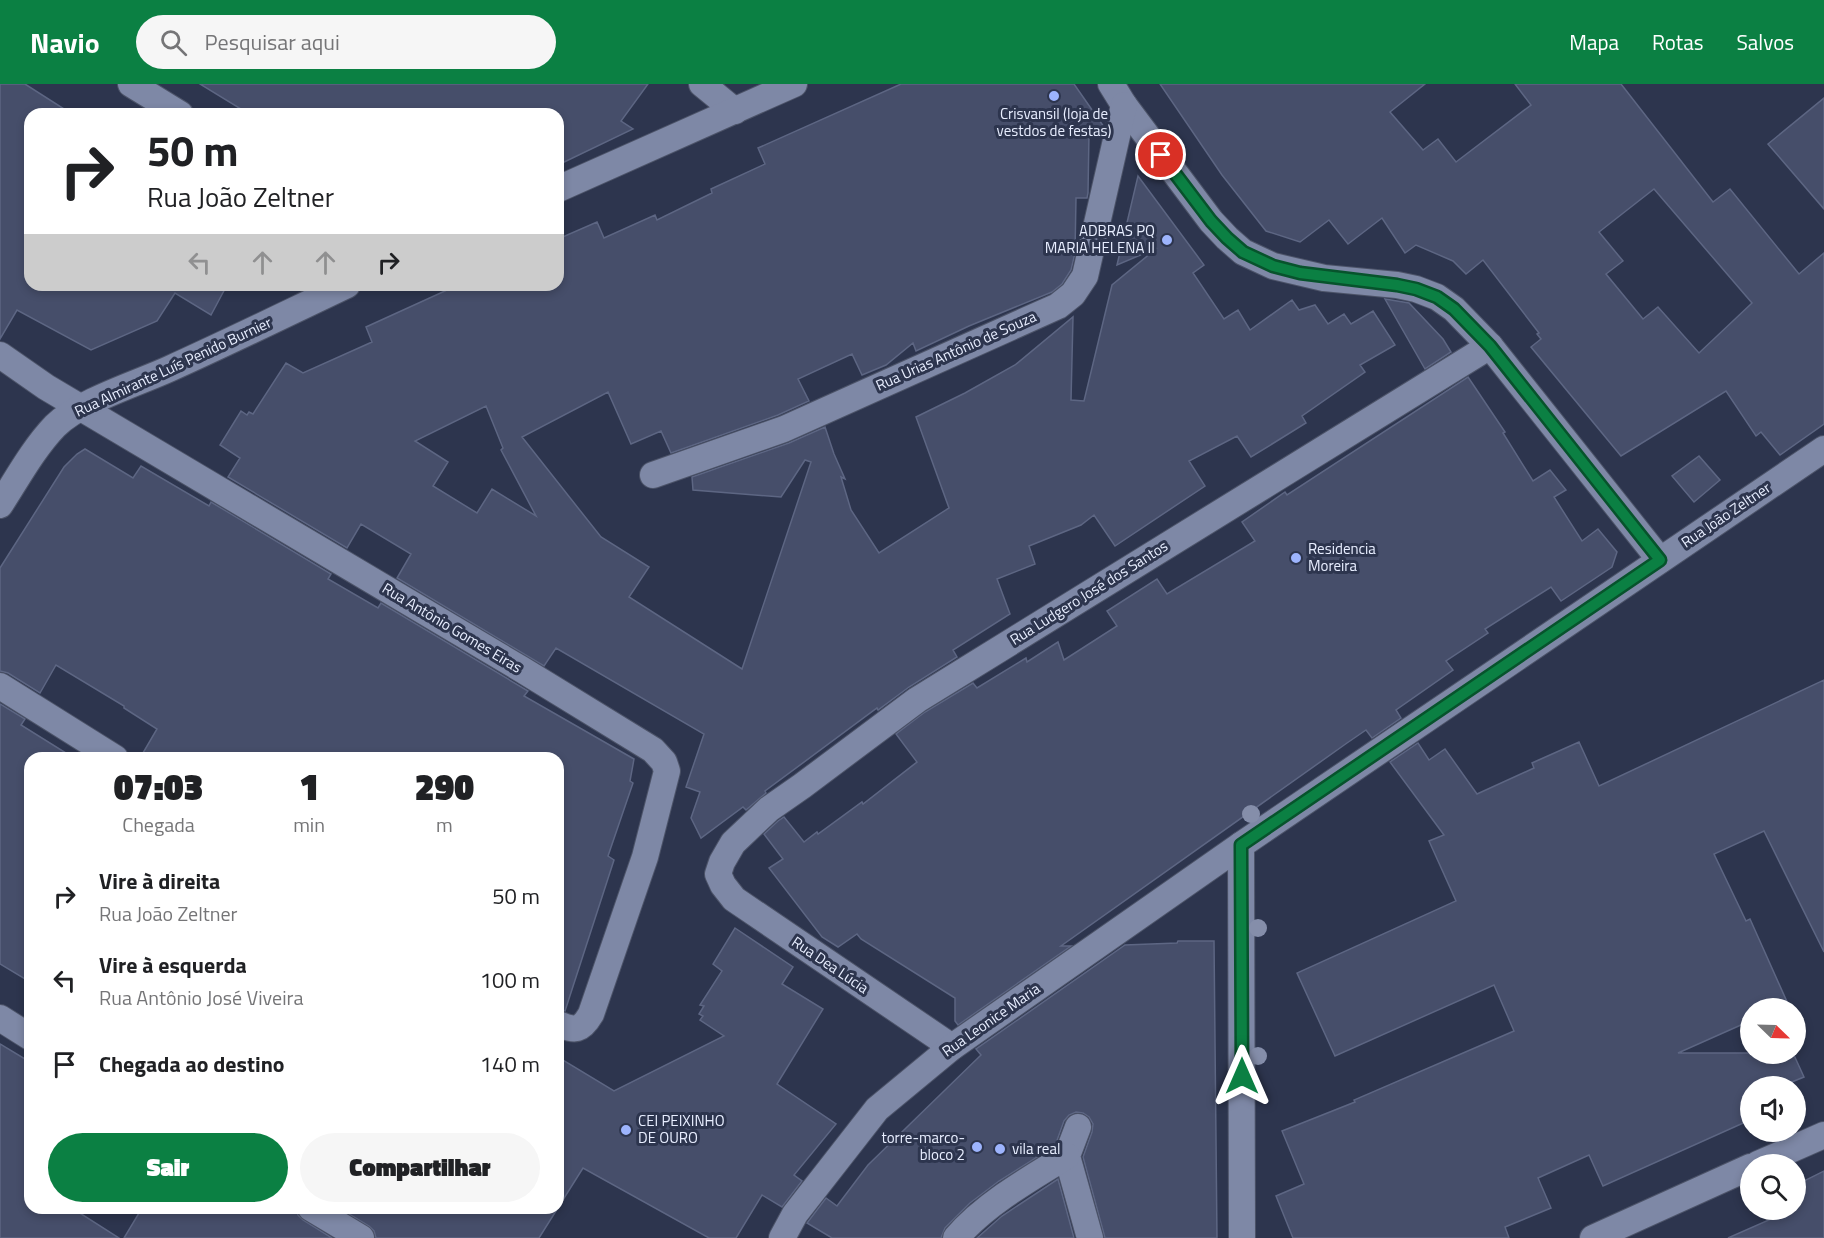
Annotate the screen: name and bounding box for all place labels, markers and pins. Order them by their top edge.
marker: Crisvansil (loja de vestdos de festas) [1047,89,1061,103]
place label: Crisvansil (loja de vestdos de festas) [997,102,1111,142]
pin [1135,129,1186,180]
place label: ADBRAS PQ MARIA HELENA II [1045,219,1155,259]
marker: ADBRAS PQ MARIA HELENA II [1160,233,1174,247]
place label: Residencia Moreira [1308,537,1376,577]
marker: Residencia Moreira [1289,551,1303,565]
place label: CEI PEIXINHO DE OURO [638,1109,725,1149]
marker: CEI PEIXINHO DE OURO [619,1123,633,1137]
place label: torre-marco- bloco 2 [881,1126,965,1166]
place label: vila real [1012,1137,1060,1160]
marker: torre-marco- bloco 2 [970,1140,984,1154]
marker: vila real [993,1142,1007,1156]

